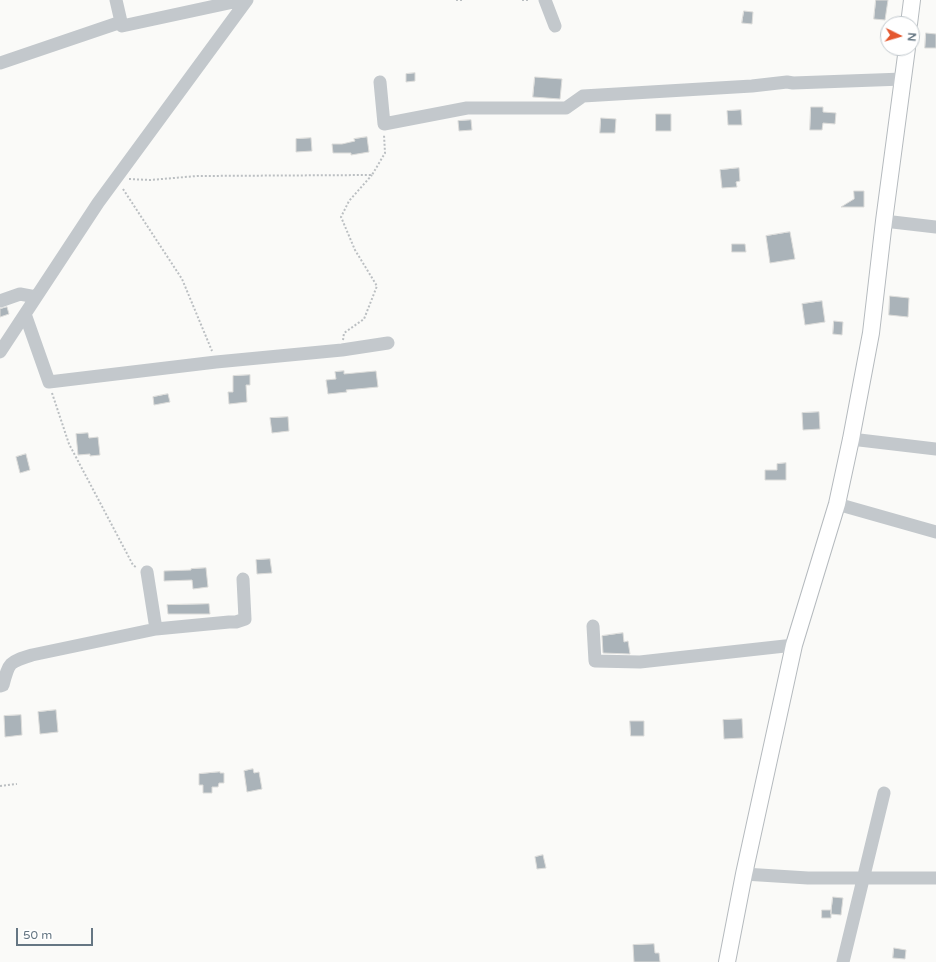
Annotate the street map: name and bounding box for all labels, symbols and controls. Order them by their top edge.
north arrow [880,16,920,56]
text: N [905,32,918,42]
scale bar [18,920,95,946]
text: 50 m [23,928,52,942]

